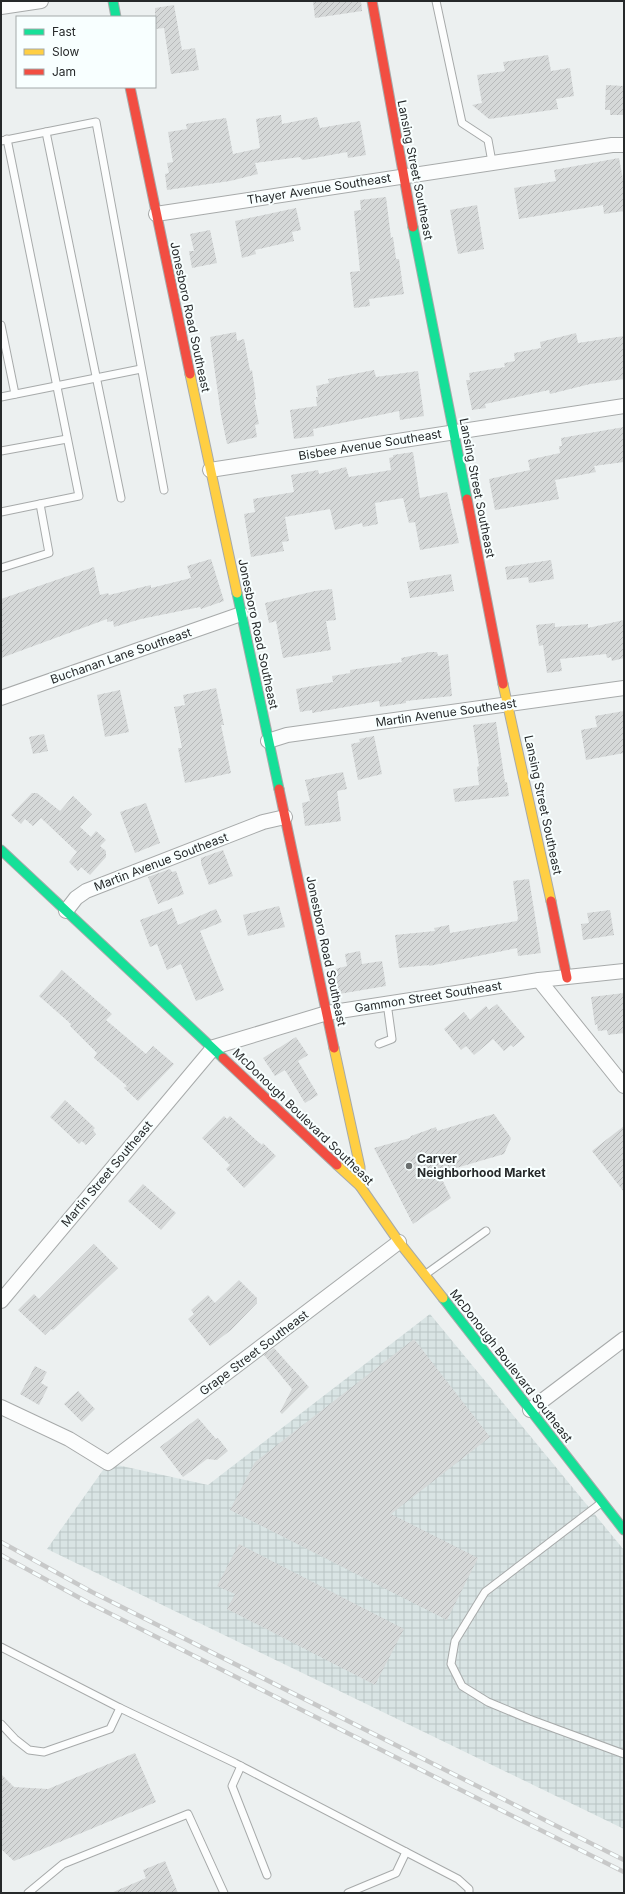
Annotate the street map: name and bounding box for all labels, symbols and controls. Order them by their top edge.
legend [16,16,156,88]
text: Fast [52,24,76,39]
text: Slow [52,44,80,59]
text: Jam [52,64,76,79]
street label: Lansing Street Southeast [395,99,436,241]
street label: Thayer Avenue Southeast [246,170,392,207]
street label: Jonesboro Road Southeast [167,240,214,394]
street label: Lansing Street Southeast [457,417,498,559]
street label: Bisbee Avenue Southeast [297,426,443,463]
street label: Jonesboro Road Southeast [235,557,282,711]
street label: Buchanan Lane Southeast [48,624,193,687]
street label: Martin Avenue Southeast [374,695,517,730]
street label: Lansing Street Southeast [521,734,566,876]
street label: Martin Avenue Southeast [92,829,230,894]
street label: Jonesboro Road Southeast [303,874,350,1028]
street label: Gammon Street Southeast [353,977,503,1016]
street label: McDonough Boulevard Southeast [230,1045,377,1188]
street label: Martin Street Southeast [58,1118,155,1230]
place label: Carver Neighborhood Market [417,1151,546,1180]
marker: Carver Neighborhood Market [404,1161,414,1171]
street label: McDonough Boulevard Southeast [447,1286,576,1445]
street label: Grape Street Southeast [196,1307,311,1398]

